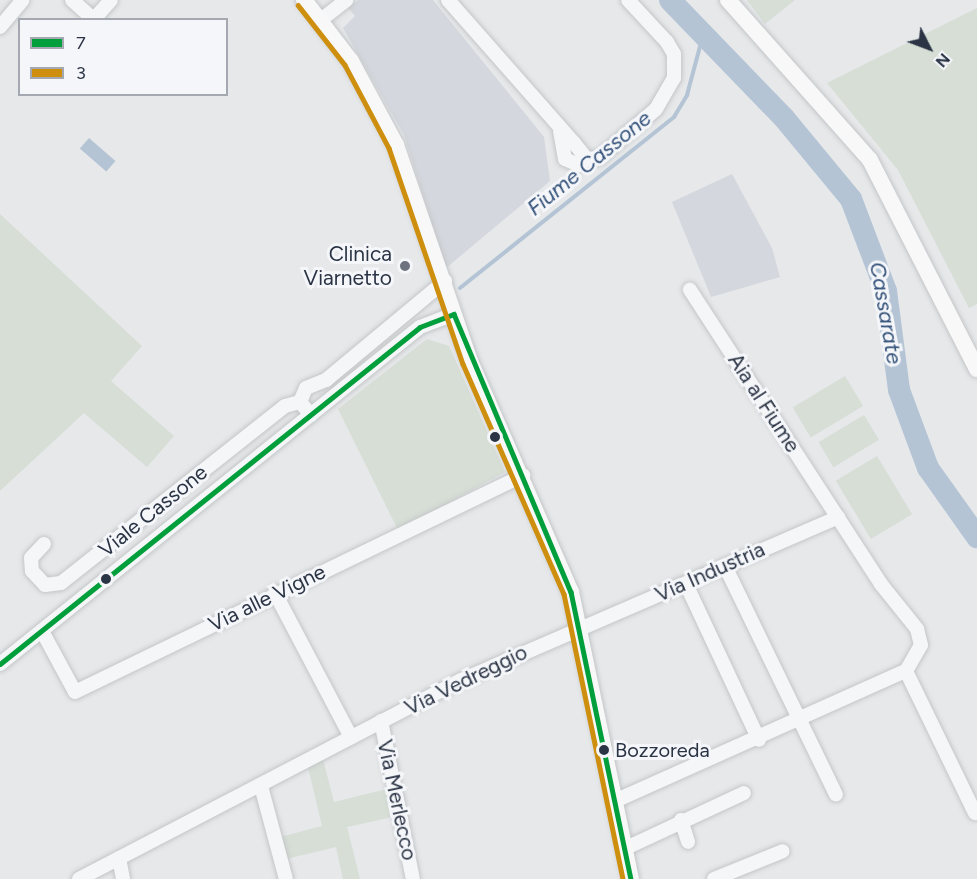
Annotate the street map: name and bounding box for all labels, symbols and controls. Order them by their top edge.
legend [18,18,228,96]
north arrow [899,18,959,78]
text: 7 [76,32,86,54]
text: N [932,49,954,71]
text: 3 [76,62,86,84]
water label: Fiume Cassone [522,105,656,221]
place label: Clinica Viarnetto [304,241,392,291]
marker: Clinica Viarnetto [396,257,414,275]
water label: Cassarate [864,260,908,366]
street label: Aia al Fiume [723,349,805,457]
unlabelled marker [489,431,501,443]
street label: Viale Cassone [94,460,212,562]
street label: Via Industria [651,537,769,607]
street label: Via alle Vigne [204,559,330,637]
unlabelled marker [100,573,112,585]
street label: Via Vedreggio [401,640,531,720]
street label: Via Merlecco [372,737,422,863]
place label: Bozzoreda [615,738,710,762]
marker: Bozzoreda [598,744,610,756]

